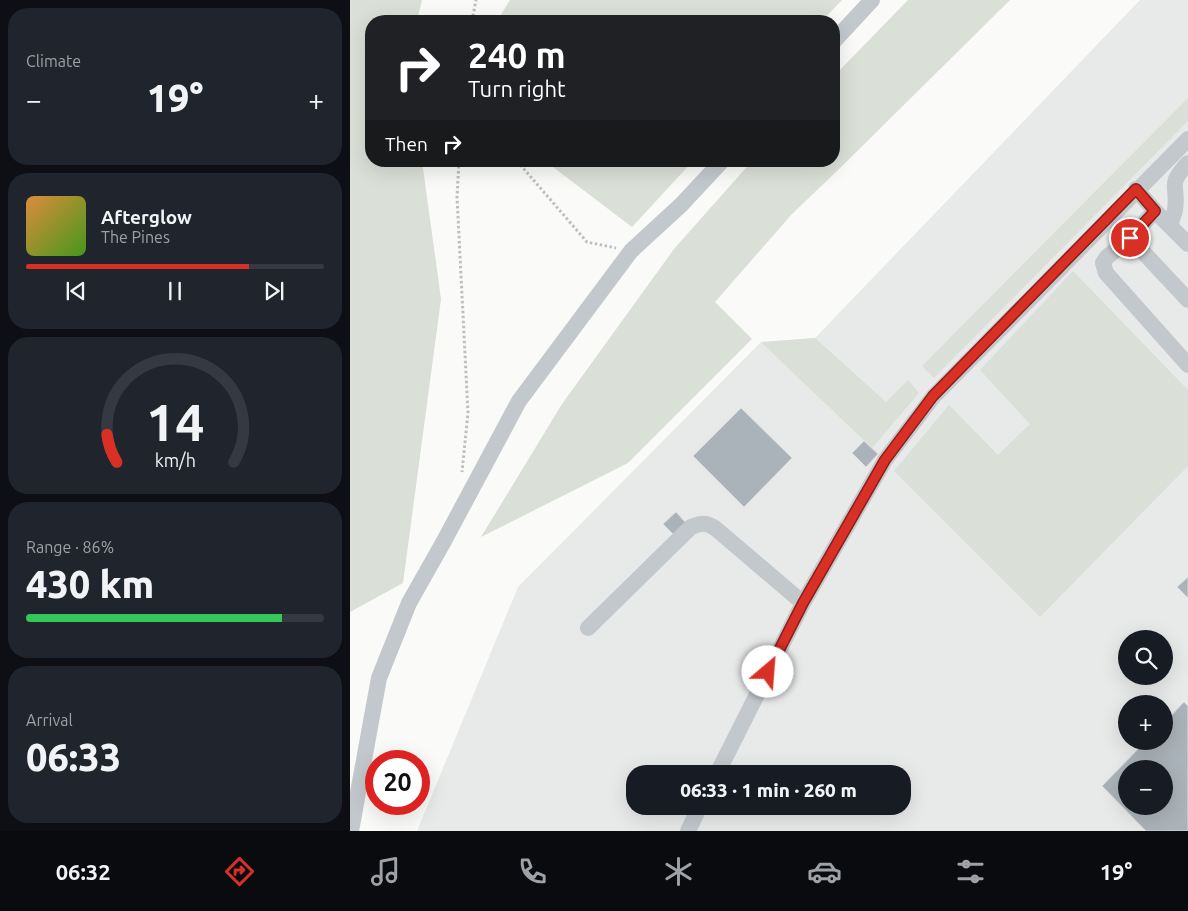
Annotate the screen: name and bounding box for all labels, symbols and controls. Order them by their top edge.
icon: right [385,35,450,100]
text: 240 m [468,35,566,75]
text: Climate [26,52,81,70]
text: Turn right [468,76,566,101]
text: 19° [147,77,203,119]
text: − [26,84,42,115]
text: + [308,84,324,115]
icon: right [438,130,466,158]
text: Then [385,133,428,155]
text: Afterglow [101,206,192,228]
pin [1109,217,1151,259]
icon: arrive [1116,224,1144,252]
text: The Pines [101,228,170,246]
icon: previous [62,277,90,305]
icon: pause [161,277,189,305]
icon: next [260,277,288,305]
text: 14 [146,393,204,451]
text: km/h [154,450,196,470]
text: Range · 86% [26,538,114,556]
text: 430 km [26,563,154,605]
map controls [1118,630,1173,815]
button: search [1118,630,1173,685]
position arrow [741,645,793,697]
button: + [1118,695,1173,750]
text: Arrival [26,711,73,729]
text: 06:33 [26,736,121,778]
speed limit sign: 20 [365,750,430,815]
button: − [1118,760,1173,815]
text: 06:33 · 1 min · 260 m [680,779,857,801]
icon: directions [222,854,257,889]
icon: music [368,854,403,889]
icon: phone [515,854,550,889]
icon: climate [661,854,696,889]
icon: car [807,854,842,889]
icon: filters [953,854,988,889]
text: 06:32 [56,859,111,884]
text: 19° [1100,859,1132,884]

